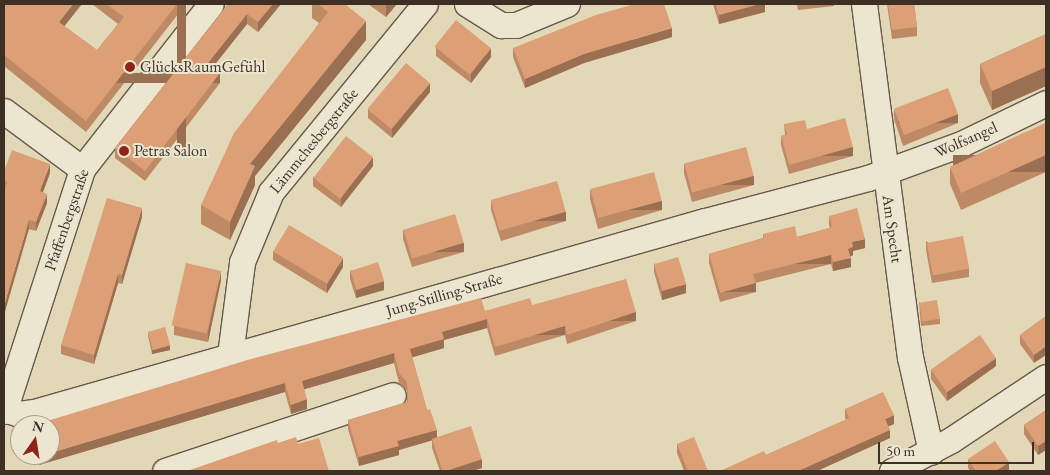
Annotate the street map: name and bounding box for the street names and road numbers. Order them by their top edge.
street label: Lämmchesbergstraße [266,85,362,197]
street label: Wolfsangel [932,118,1000,162]
street label: Pfaffenbergstraße [41,167,93,273]
street label: Am Specht [878,194,906,264]
street label: Jung-Stilling-Straße [384,269,504,321]

